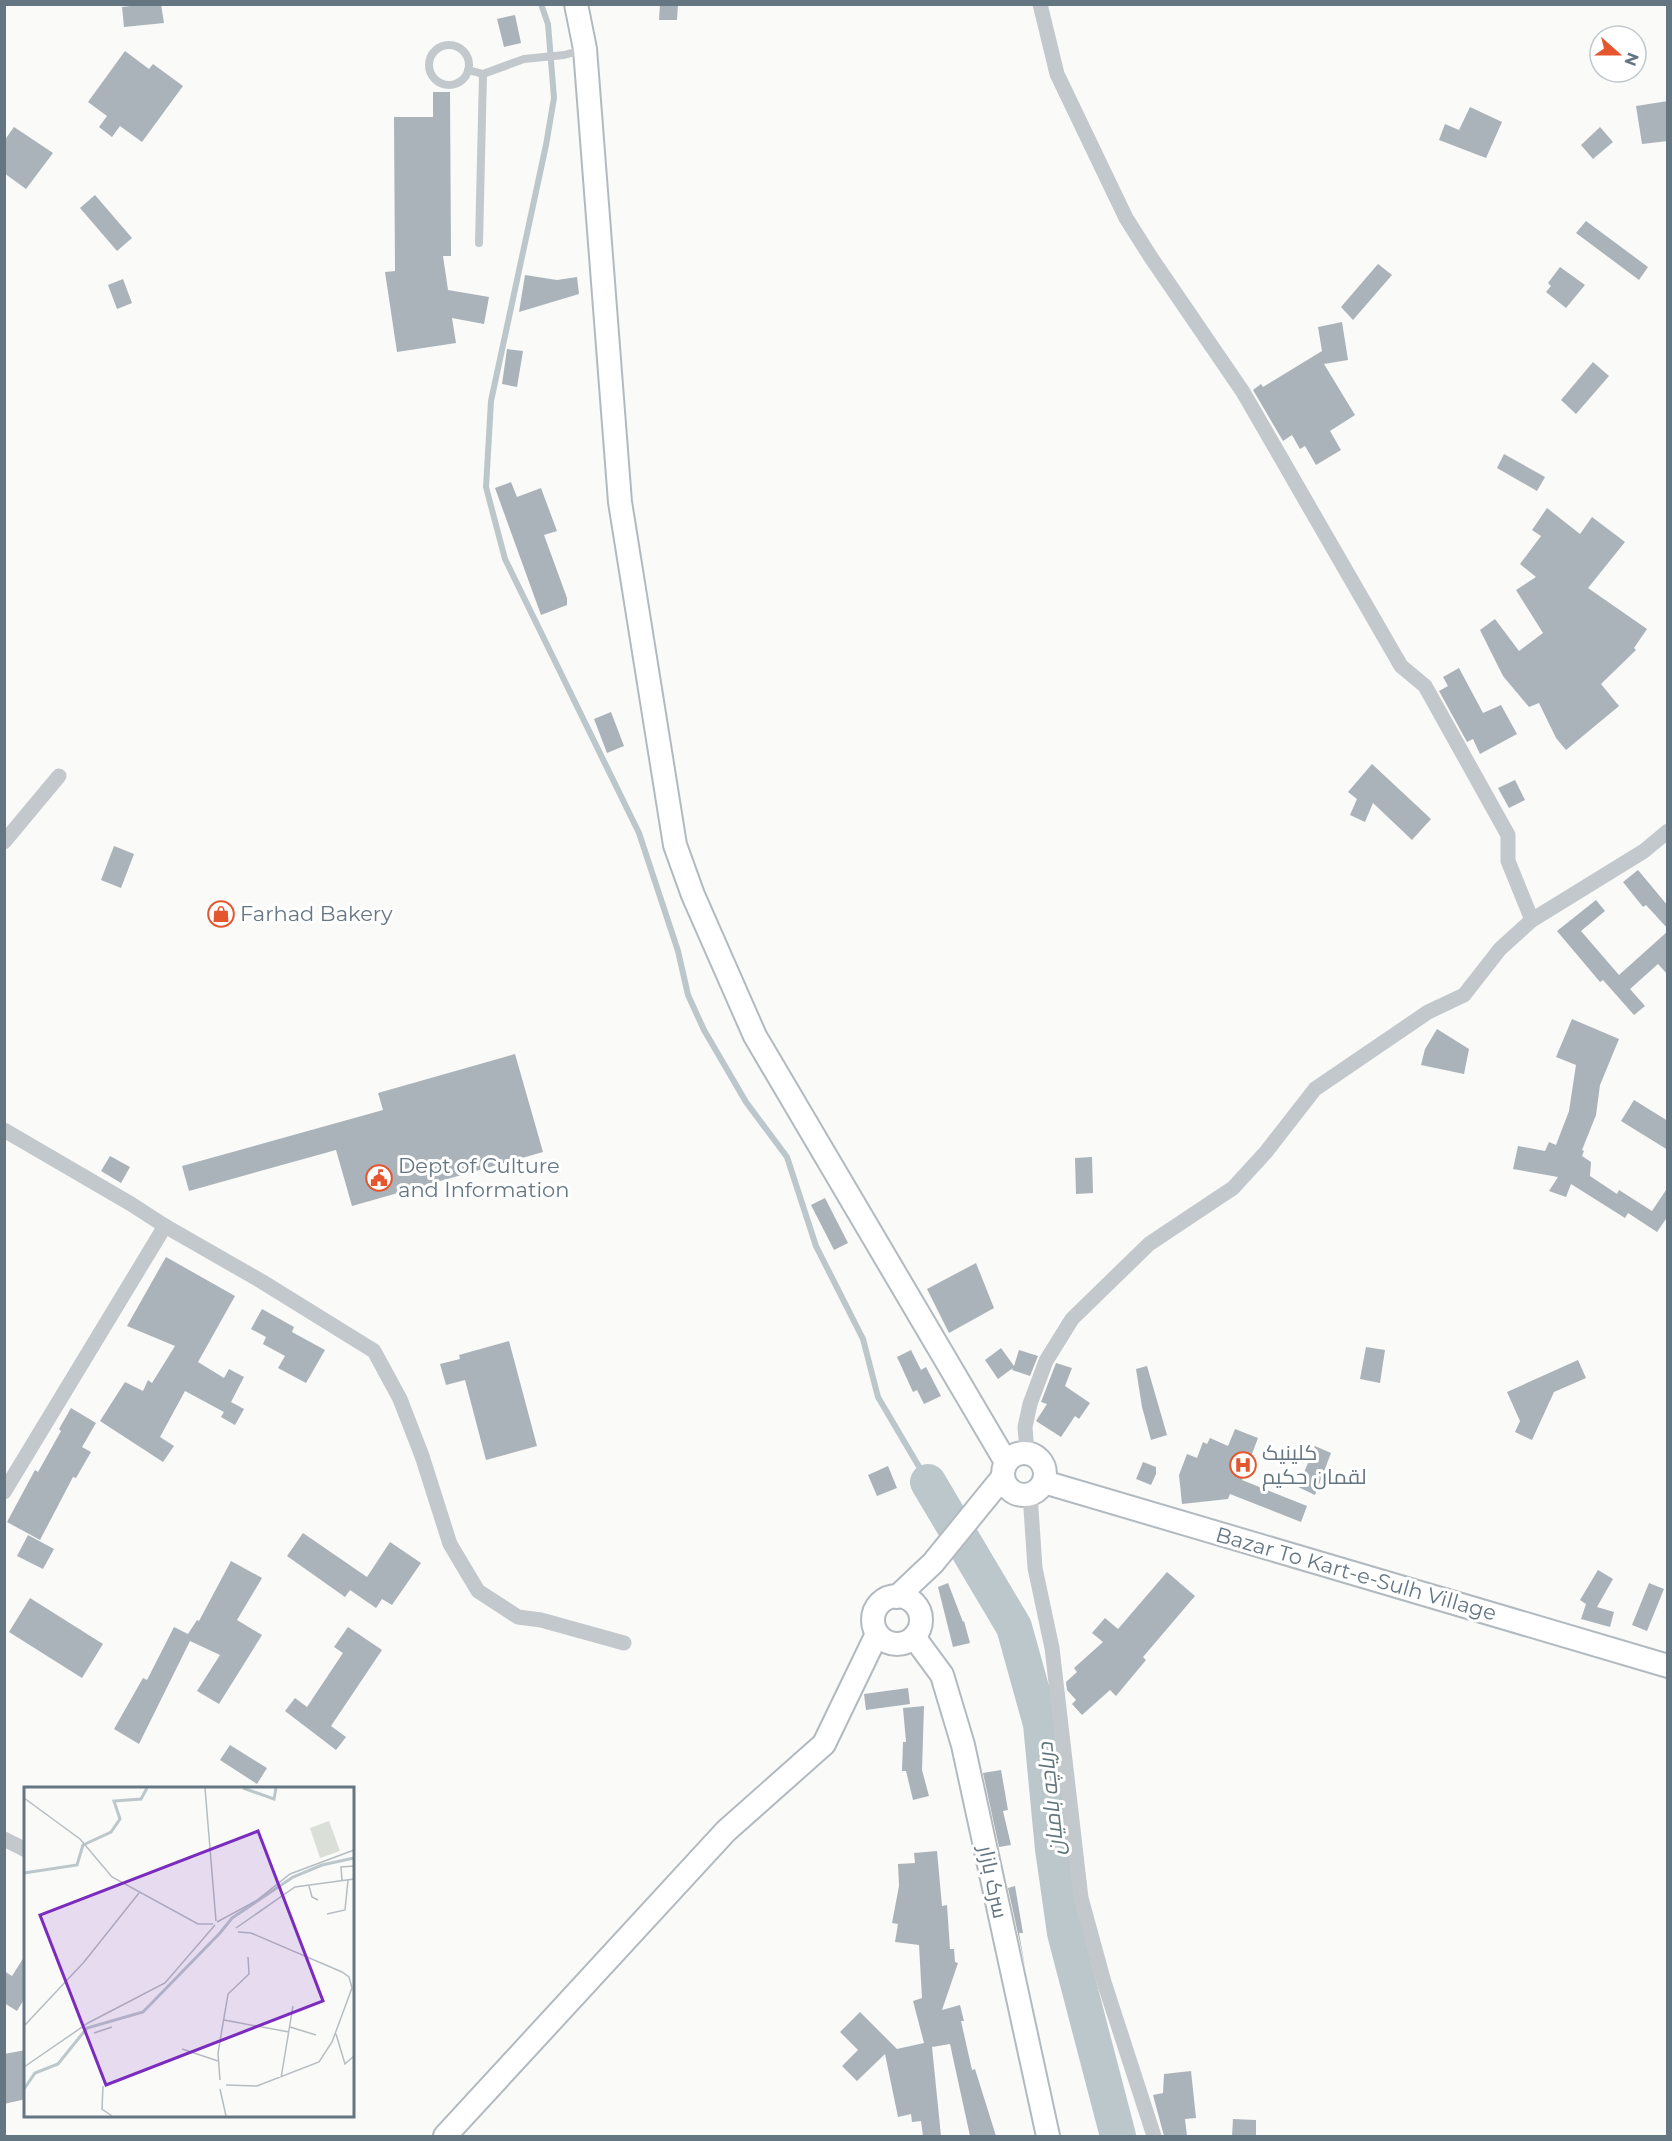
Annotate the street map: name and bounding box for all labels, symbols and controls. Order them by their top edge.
north arrow [1588,24,1648,84]
text: N [1620,50,1643,69]
shop icon: Farhad Bakery [206,899,236,929]
place label: Farhad Bakery [240,901,393,926]
place label: Dept of Culture and Information [398,1153,569,1202]
public building icon: Dept of Culture and Information [364,1163,394,1193]
place label: کلینیک لقمان حکیم [1262,1440,1367,1491]
hospital icon: کلینیک لقمان حکیم [1228,1450,1258,1480]
street label: Bazar To Kart-e-Sulh Village [1213,1521,1499,1626]
water label: دریاچه بامیان [1031,1740,1071,1857]
inset map [24,1787,354,2117]
street label: سرک بازار [973,1842,1013,1921]

